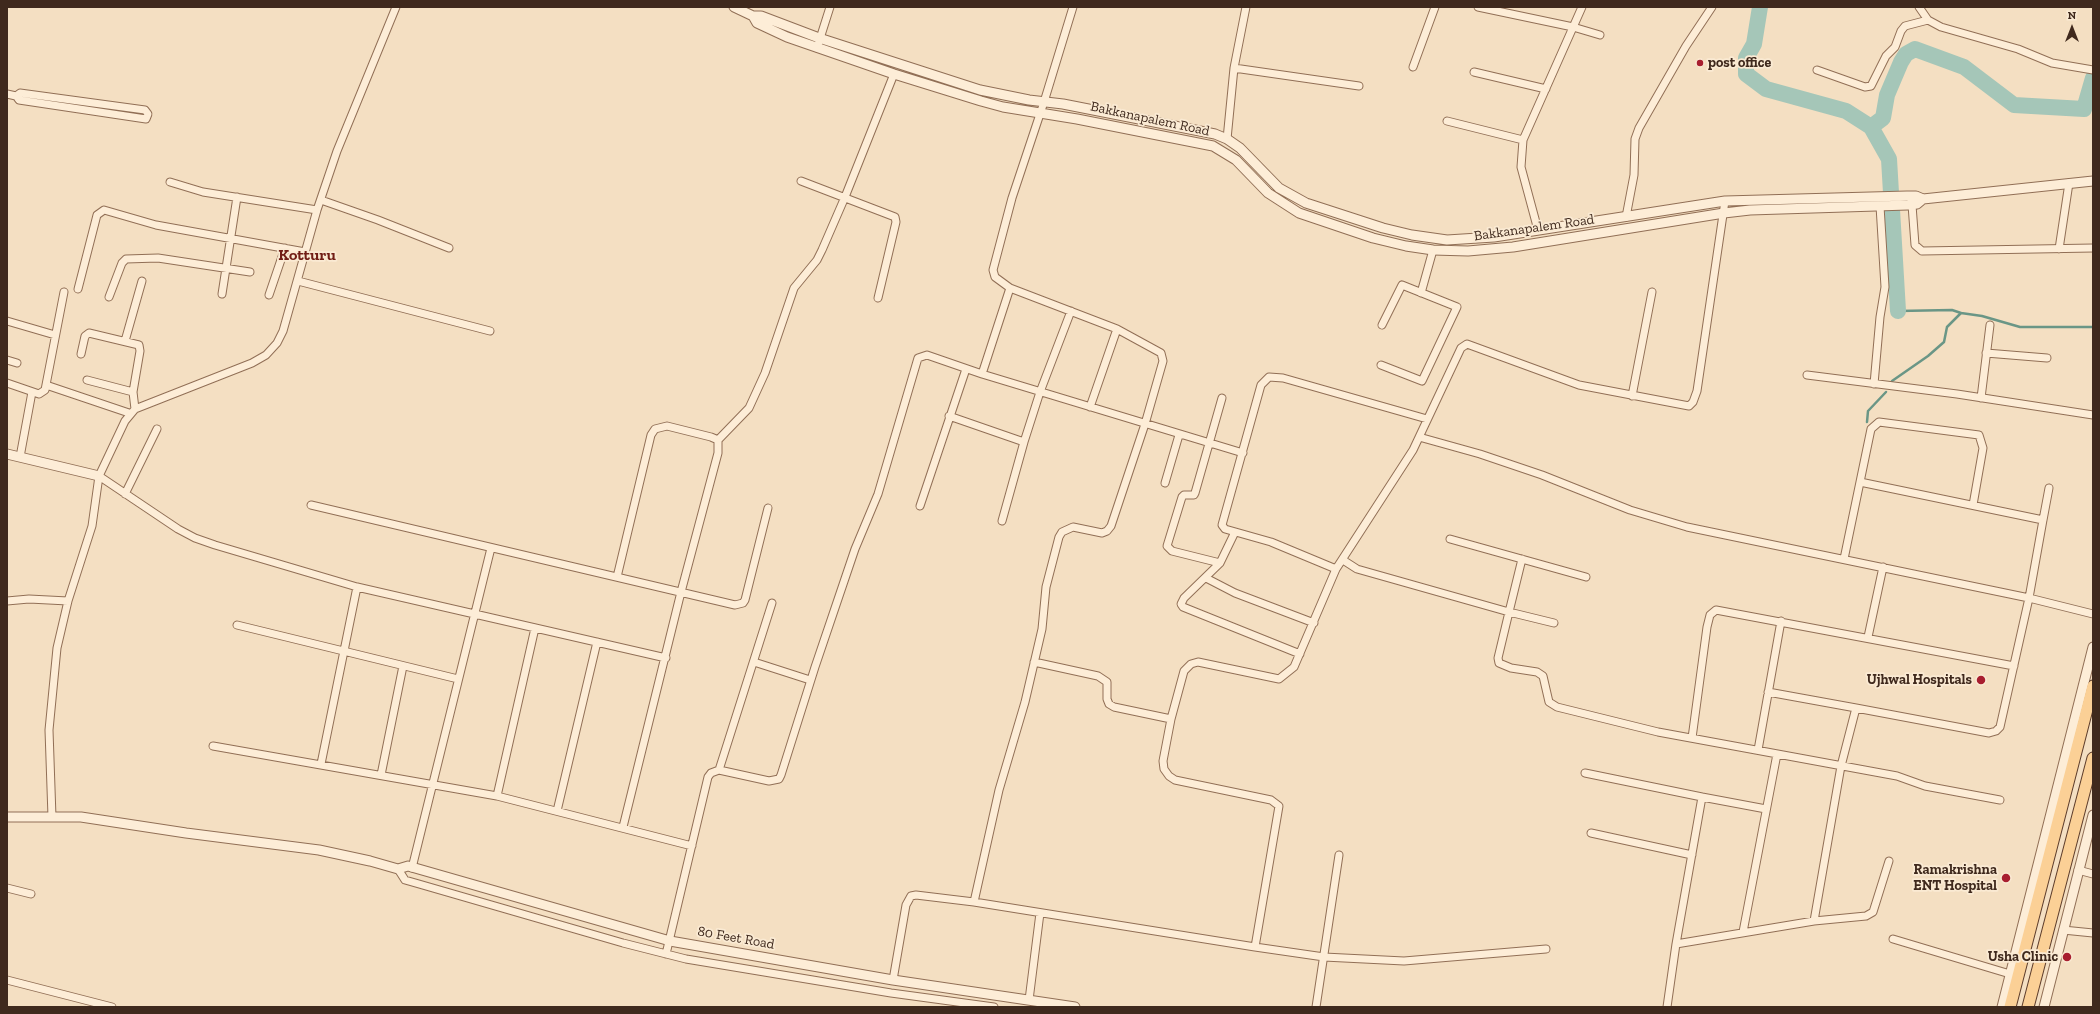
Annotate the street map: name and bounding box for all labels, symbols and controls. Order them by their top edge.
north arrow [2052,8,2092,48]
text: N [2068,9,2076,22]
place label: post office [1708,55,1771,71]
marker: post office [1695,58,1705,68]
street label: Bakkanapalem Road [1089,98,1211,140]
street label: Bakkanapalem Road [1473,211,1595,245]
district label: Kotturu [278,245,336,265]
place label: Ujhwal Hospitals [1867,672,1972,688]
marker: Ujhwal Hospitals [1975,674,1987,686]
place label: Ramakrishna ENT Hospital [1913,862,1997,894]
marker: Ramakrishna ENT Hospital [2000,872,2012,884]
street label: 80 Feet Road [696,923,776,953]
place label: Usha Clinic [1988,949,2058,965]
marker: Usha Clinic [2061,951,2073,963]

